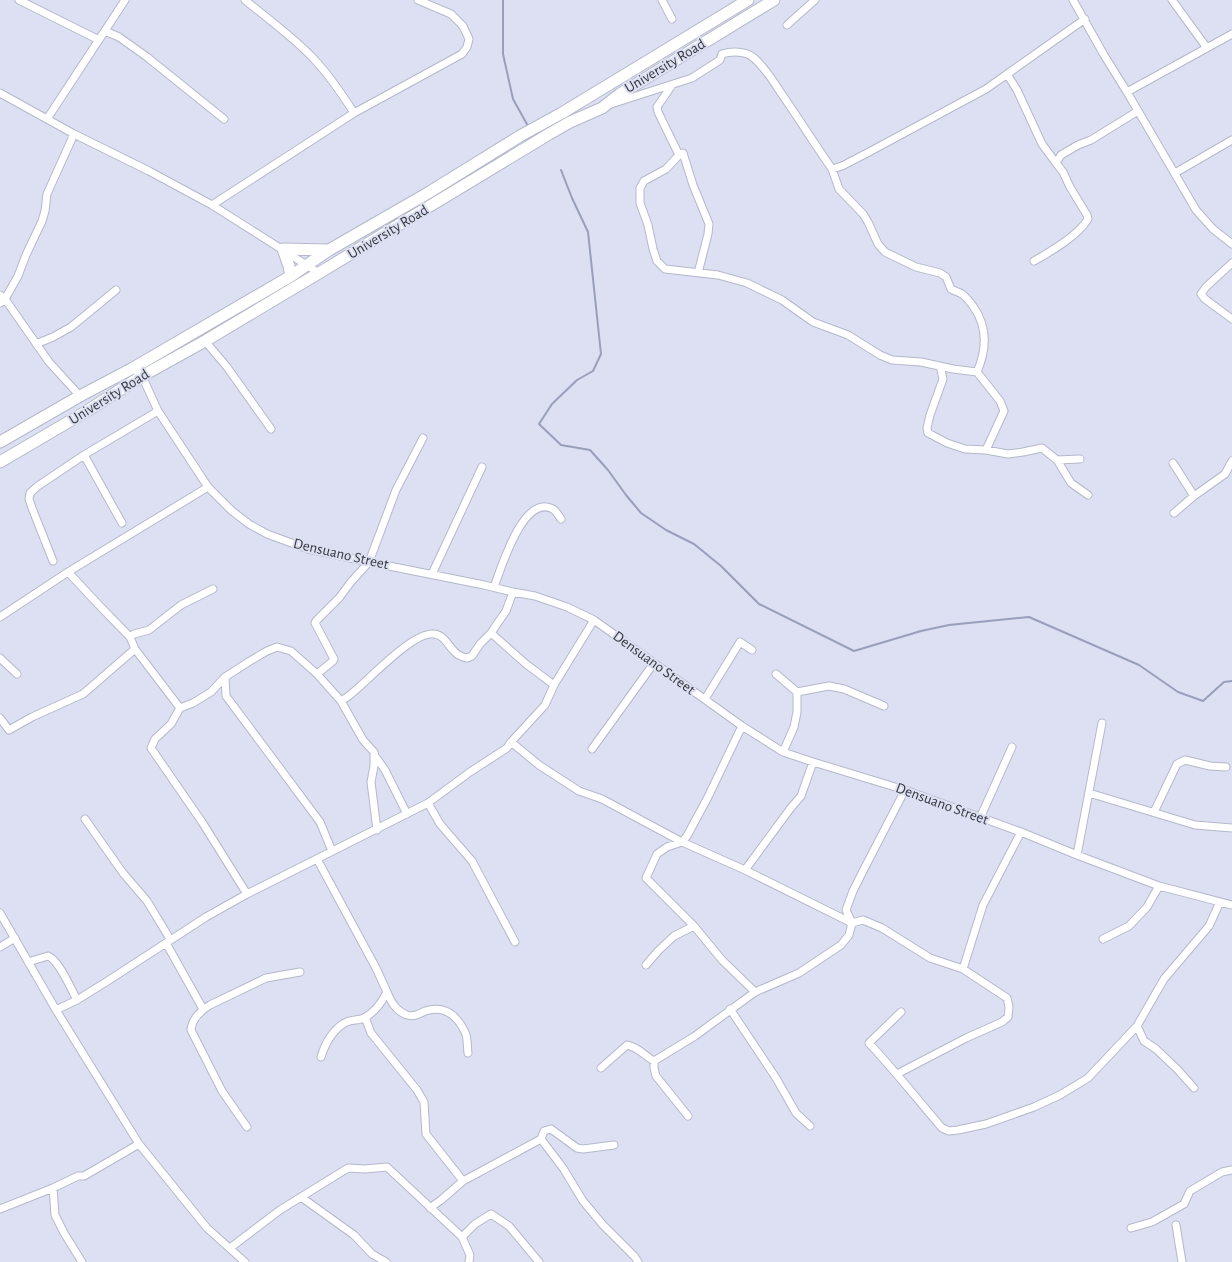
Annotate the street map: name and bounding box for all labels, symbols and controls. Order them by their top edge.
street label: University Road [622,36,708,96]
street label: University Road [345,202,431,262]
street label: University Road [66,366,152,427]
street label: Densuano Street [292,536,390,572]
street label: Densuano Street [610,628,698,698]
street label: Densuano Street [894,780,990,828]

